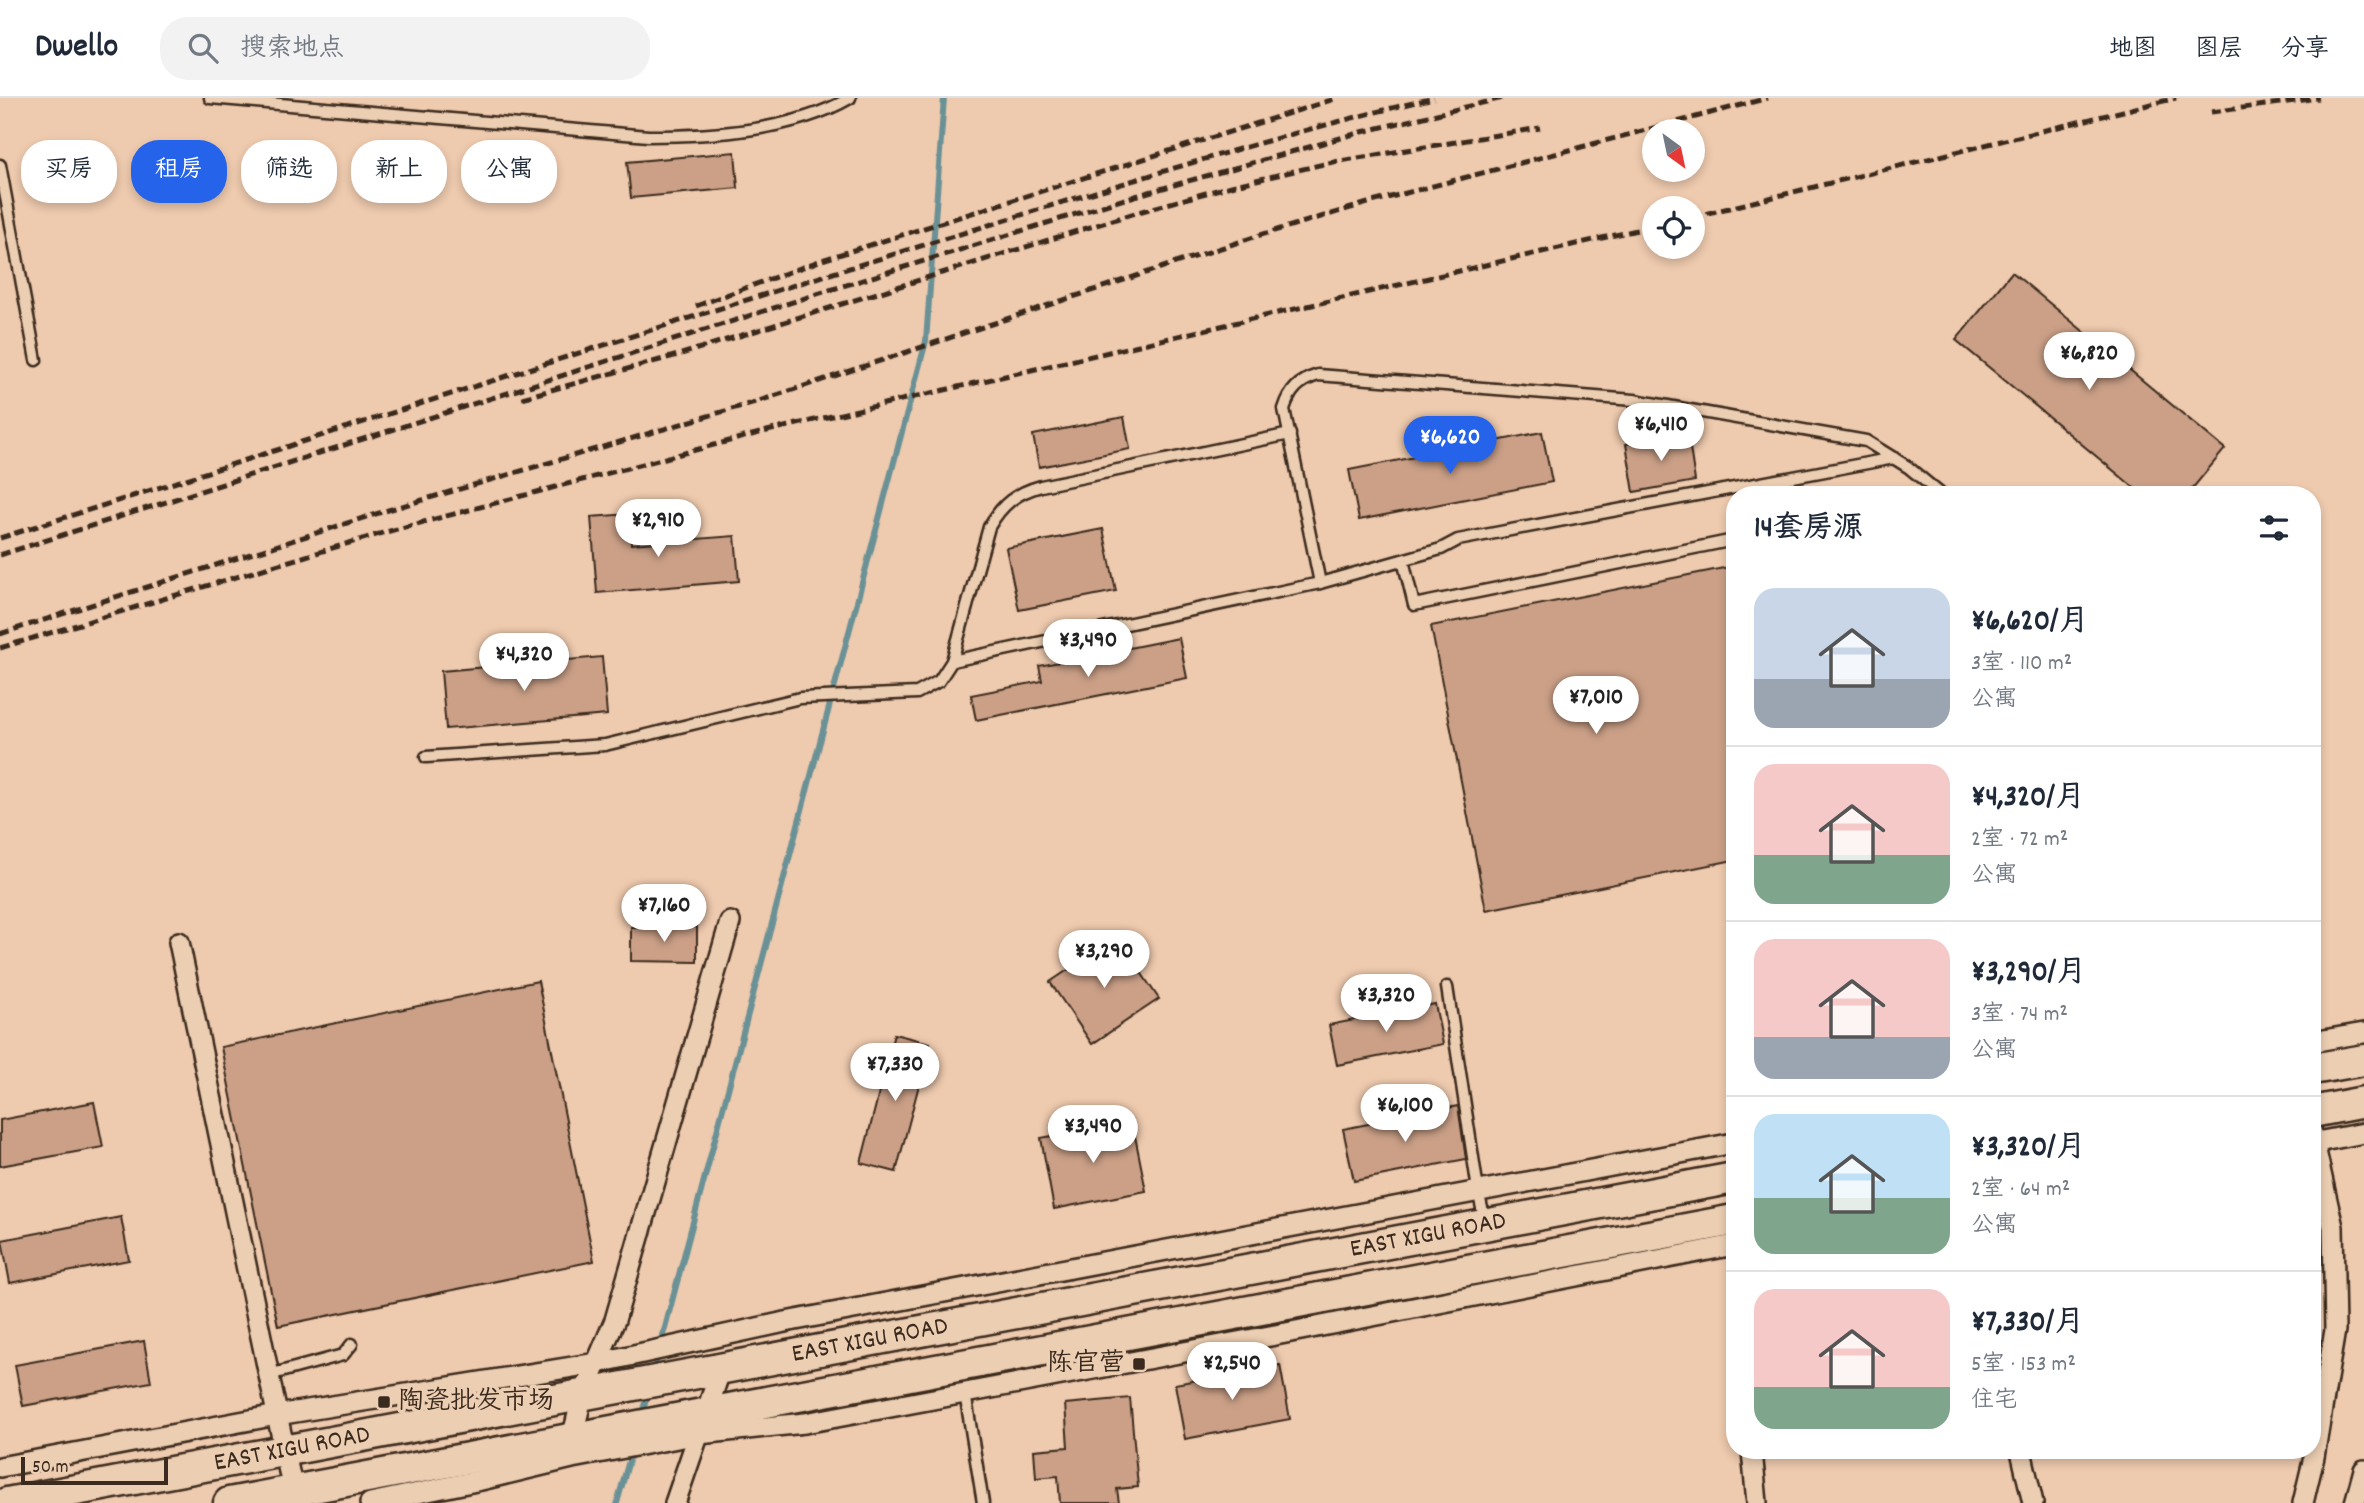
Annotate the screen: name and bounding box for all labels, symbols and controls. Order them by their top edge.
search box [160,17,650,80]
text: Dwello [35,25,118,72]
icon: search [184,29,222,67]
text: 搜索地点 [240,31,344,68]
text: 地图 [2109,33,2157,67]
text: 图层 [2195,33,2243,67]
text: 分享 [2281,33,2329,67]
north arrow [1642,119,1704,182]
map controls [1642,119,1705,259]
chip: 买房 [21,140,117,203]
chip: 租房 [131,140,227,203]
chip: 筛选 [241,140,337,203]
chip: 新上 [351,140,447,203]
chip: 公寓 [461,140,557,203]
button: locate [1642,196,1705,259]
pin: ¥6,820 [2032,332,2146,392]
text: ¥6,820 [2060,338,2118,371]
pin: ¥6,410 [1604,404,1718,463]
text: ¥6,410 [1634,409,1688,442]
pin: ¥6,620 [1393,416,1507,476]
text: ¥6,620 [1420,422,1480,455]
pin: ¥2,910 [601,500,715,559]
text: ¥2,910 [631,505,685,538]
text: 14套房源 [1754,509,1863,552]
icon: filters [2255,509,2293,547]
text: ¥6,620/月 [1971,602,2089,645]
icon: home [1810,616,1894,700]
pin: ¥3,490 [1031,620,1145,679]
text: ¥3,490 [1059,625,1117,658]
pin: ¥4,320 [467,634,581,693]
text: ¥4,320 [495,639,553,672]
text: 3室 · 110 m² [1971,648,2072,681]
pin: ¥7,010 [1539,676,1653,736]
text: ¥7,010 [1569,682,1623,715]
text: 公寓 [1971,684,2017,717]
text: ¥4,320/月 [1971,778,2085,821]
icon: home [1810,792,1894,876]
text: 2室 · 72 m² [1971,824,2068,857]
text: 公寓 [1971,860,2017,893]
pin: ¥7,160 [607,884,721,944]
text: ¥7,160 [637,890,691,923]
pin: ¥3,290 [1047,930,1161,990]
text: ¥3,290 [1075,936,1133,969]
text: ¥3,290/月 [1971,953,2086,996]
icon: home [1810,967,1894,1051]
pin: ¥3,320 [1329,974,1443,1034]
text: ¥3,320 [1357,980,1415,1013]
text: 3室 · 74 m² [1971,999,2068,1032]
text: 公寓 [1971,1035,2017,1068]
pin: ¥7,330 [838,1044,952,1103]
text: ¥7,330 [866,1049,924,1082]
pin: ¥6,100 [1348,1084,1462,1144]
text: ¥6,100 [1377,1090,1433,1123]
pin: ¥3,490 [1036,1105,1150,1165]
text: ¥3,490 [1064,1111,1122,1144]
text: ¥3,320/月 [1971,1128,2086,1171]
icon: home [1810,1142,1894,1226]
text: 2室 · 64 m² [1971,1174,2070,1207]
street label: EAST XIGU ROAD [1347,1203,1509,1268]
text: 公寓 [1971,1210,2017,1243]
text: ¥7,330/月 [1971,1303,2084,1346]
street label: EAST XIGU ROAD [789,1308,951,1373]
icon: home [1810,1317,1894,1401]
pin: ¥2,540 [1175,1342,1289,1402]
place label: 陈官营 [1047,1346,1125,1383]
text: ¥2,540 [1203,1348,1261,1381]
text: 5室 · 153 m² [1971,1349,2076,1382]
marker: 陈官营 [1131,1356,1147,1372]
place label: 陶瓷批发市场 [398,1384,554,1421]
text: 住宅 [1971,1385,2017,1418]
marker: 陶瓷批发市场 [376,1394,392,1410]
street label: EAST XIGU ROAD [211,1417,373,1482]
scale bar [21,1454,168,1486]
text: 50 m [32,1455,69,1482]

